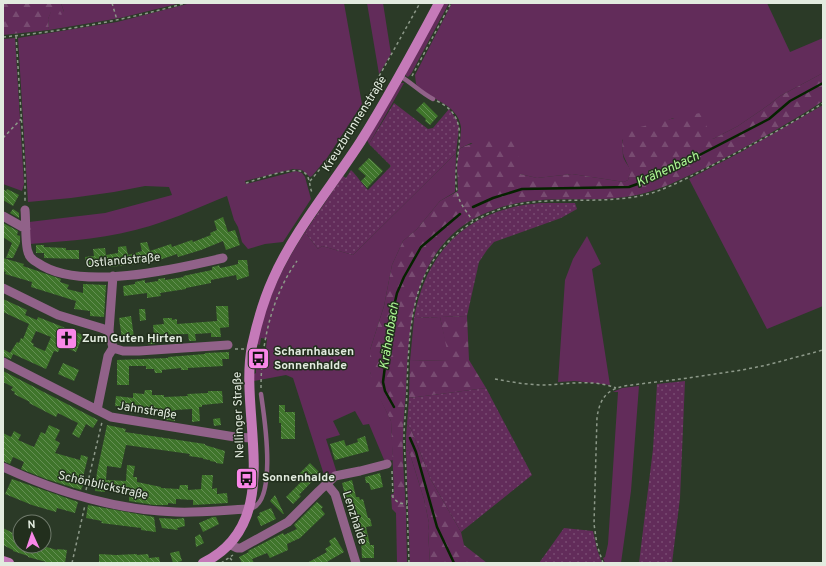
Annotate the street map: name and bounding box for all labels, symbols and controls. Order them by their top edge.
street label: Kreuzbrunnenstraße [319,73,391,175]
water label: Krähenbach [634,148,702,192]
street label: Ostlandstraße [85,250,161,272]
water label: Krähenbach [377,301,403,371]
church icon: Zum Guten Hirten [53,326,79,352]
place label: Zum Guten Hirten [82,331,183,347]
place label: Scharnhausen Sonnenhalde [274,344,354,374]
bus stop icon: Scharnhausen Sonnenhalde [245,346,271,372]
street label: Nellinger Straße [229,371,249,459]
street label: Jahnstraße [116,398,178,424]
bus stop icon: Sonnenhalde [234,465,260,491]
street label: Schönblickstraße [56,468,150,504]
place label: Sonnenhalde [262,470,335,486]
street label: Lenzhalde [338,489,370,547]
north arrow [12,514,52,554]
text: N [27,518,36,532]

